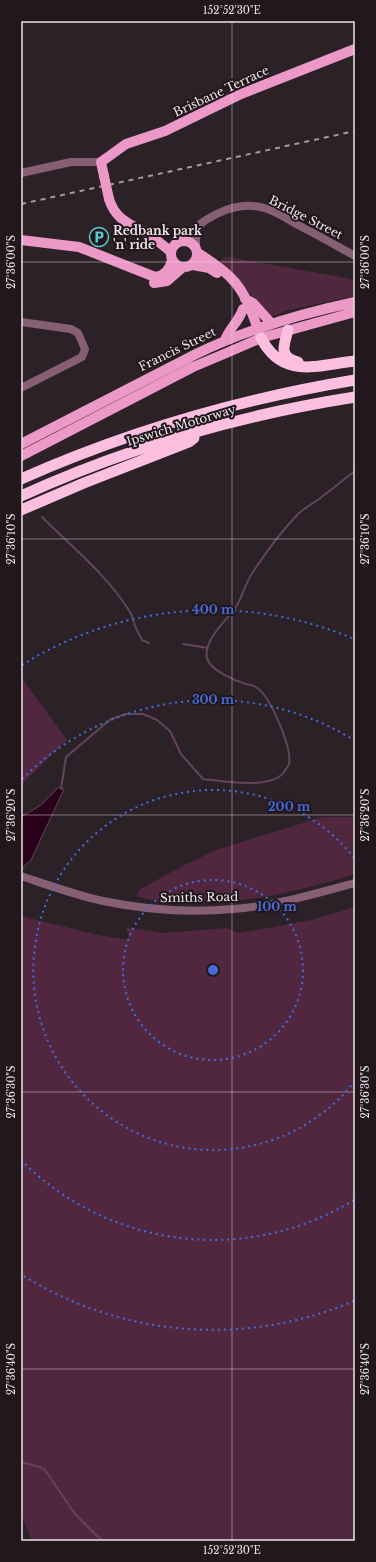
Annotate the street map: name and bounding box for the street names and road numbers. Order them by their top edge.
street label: Brisbane Terrace [171,62,271,120]
street label: Bridge Street [267,192,346,242]
street label: Francis Street [136,324,218,374]
street label: Ipswich Motorway [124,401,238,449]
street label: Smiths Road [160,889,238,905]

